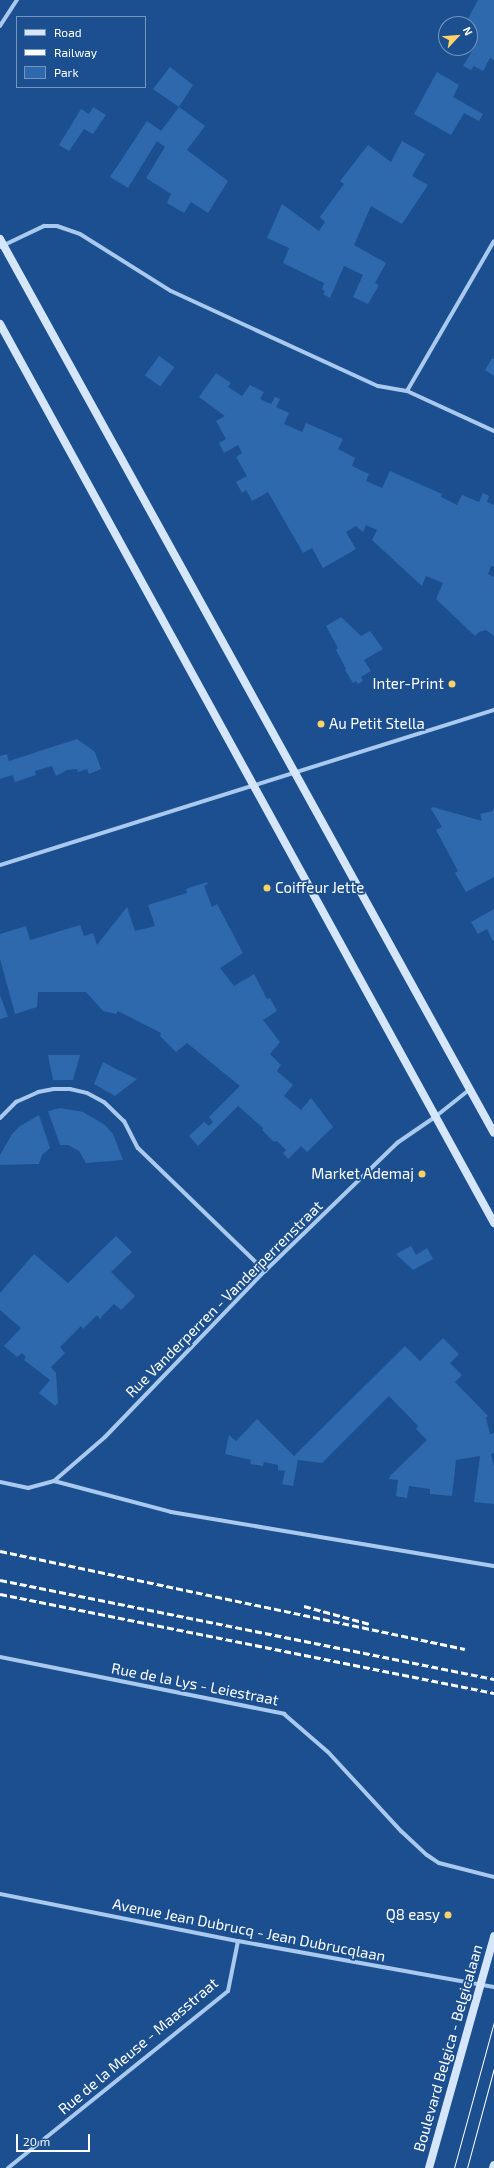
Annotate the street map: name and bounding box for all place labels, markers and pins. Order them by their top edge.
place label: Inter-Print [373,675,444,693]
marker: Inter-Print [447,679,457,689]
place label: Au Petit Stella [329,715,425,733]
marker: Au Petit Stella [316,719,326,729]
place label: Coiffeur Jette [275,879,365,897]
marker: Coiffeur Jette [262,883,272,893]
place label: Market Ademaj [311,1165,414,1183]
marker: Market Ademaj [417,1169,427,1179]
place label: Q8 easy [386,1906,440,1924]
marker: Q8 easy [443,1910,453,1920]

